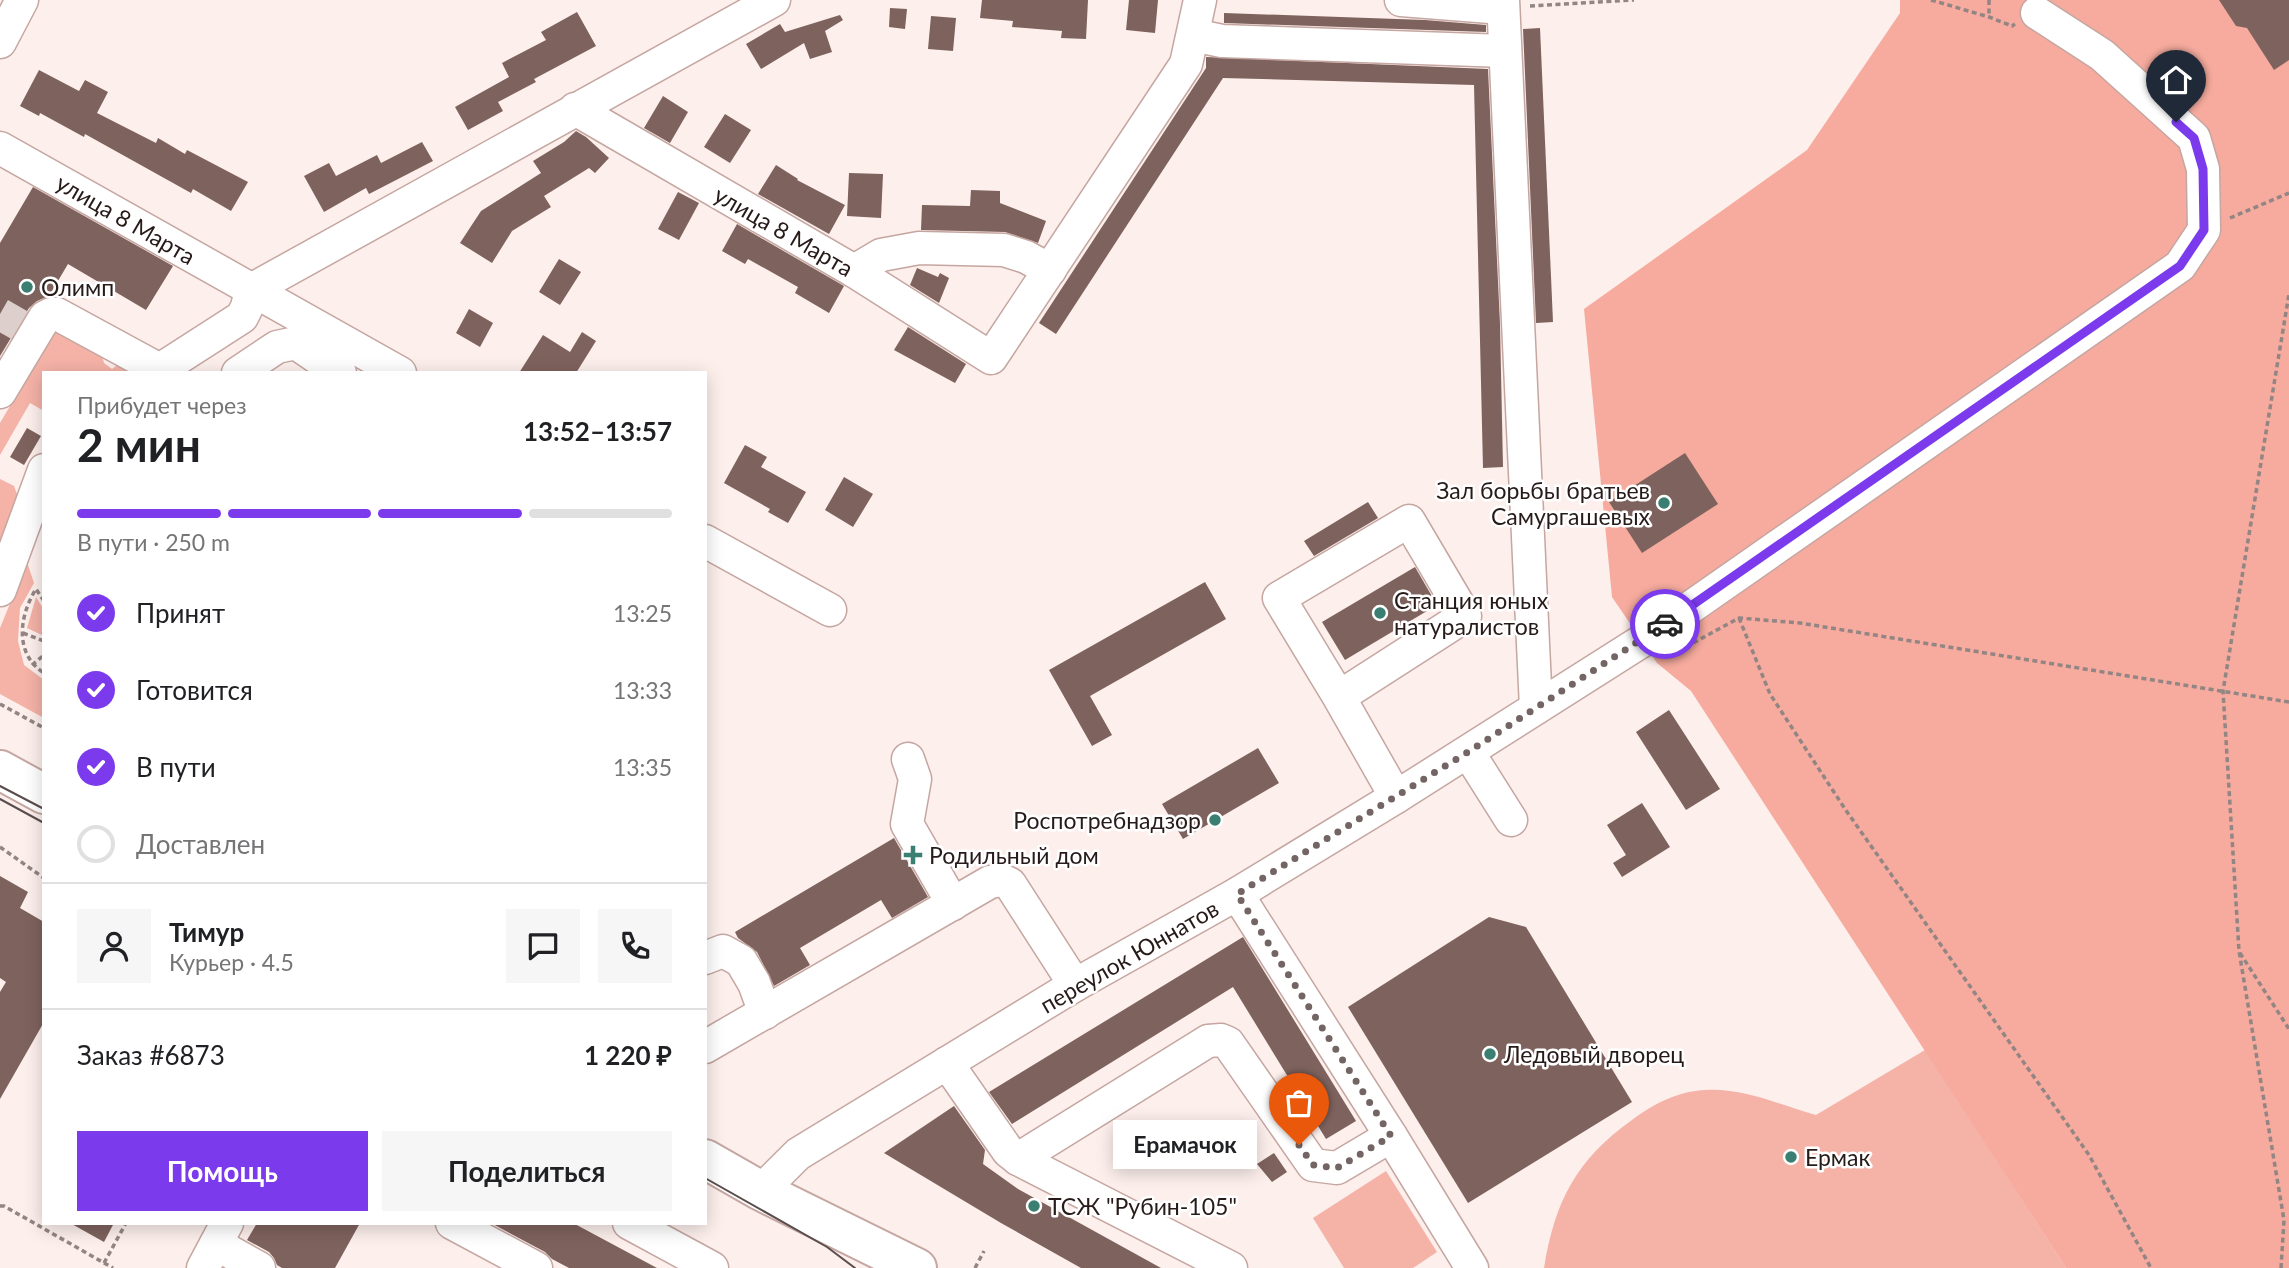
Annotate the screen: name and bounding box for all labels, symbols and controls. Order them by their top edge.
pin [2146,50,2206,122]
icon: home [2157,61,2195,99]
street label: улица 8 Марта [51,168,201,270]
street label: улица 8 Марта [709,180,859,282]
place label: Олимп [41,273,114,301]
marker: Олимп [19,279,35,295]
text: Прибудет через [77,391,247,419]
text: 13:52–13:57 [523,415,672,447]
text: 2 мин [77,417,201,472]
place label: Зал борьбы братьев Самургашевых [1436,476,1651,530]
marker: Зал борьбы братьев Самургашевых [1656,495,1672,511]
text: В пути · 250 m [77,528,230,556]
place label: Станция юных натуралистов [1394,586,1549,640]
courier [1630,589,1700,659]
icon: check [77,594,115,632]
text: Принят [136,597,225,629]
text: 13:25 [613,599,672,627]
marker: Станция юных натуралистов [1372,605,1388,621]
icon: car [1646,605,1684,643]
icon: check [77,671,115,709]
text: Готовится [136,674,253,706]
text: 13:33 [613,676,672,704]
icon: check [77,748,115,786]
text: В пути [136,751,216,783]
text: 13:35 [613,753,672,781]
place label: Роспотребнадзор [1013,806,1201,834]
marker: Роспотребнадзор [1207,812,1223,828]
text: Доставлен [136,828,265,860]
place label: Родильный дом [929,841,1099,869]
marker: Родильный дом [903,845,923,865]
street label: переулок Юннатов [1035,894,1223,1018]
button: person [77,909,151,983]
button: chat [506,909,580,983]
button: phone [598,909,672,983]
text: Тимур [169,916,244,948]
text: Курьер · 4.5 [169,948,294,976]
text: Заказ #6873 [77,1039,225,1071]
text: 1 220 ₽ [584,1039,672,1071]
place label: Ледовый дворец [1503,1040,1684,1068]
marker: Ледовый дворец [1482,1046,1498,1062]
pin [1269,1073,1329,1145]
icon: bag [1280,1084,1318,1122]
callout: Ерамачок [1114,1120,1257,1170]
text: Ерамачок [1133,1130,1237,1158]
button: Помощь [77,1131,368,1211]
button: Поделиться [382,1131,672,1211]
place label: Ермак [1805,1143,1870,1171]
marker: Ермак [1783,1149,1799,1165]
place label: ТСЖ "Рубин-105" [1048,1192,1237,1220]
marker: ТСЖ "Рубин-105" [1026,1198,1042,1214]

